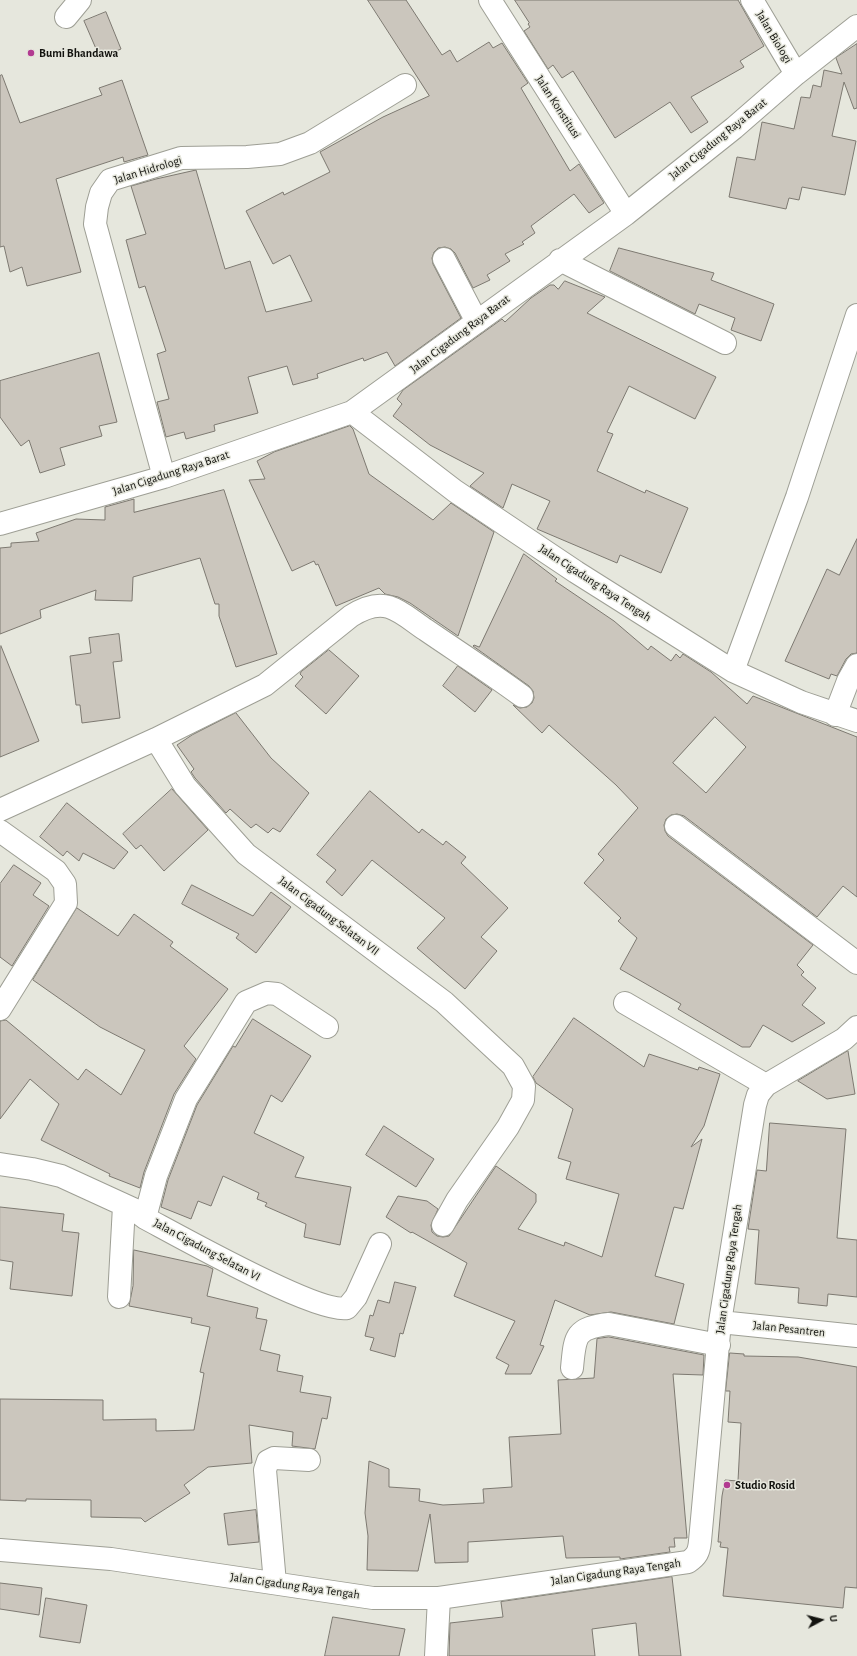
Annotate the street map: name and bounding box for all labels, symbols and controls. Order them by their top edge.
street label: Jalan Biologi [753,8,795,66]
place label: Bumi Bhandawa [39,46,118,60]
marker: Bumi Bhandawa [26,48,36,58]
street label: Jalan Konstitusi [532,73,584,141]
street label: Jalan Cigadung Raya Barat [666,95,770,183]
street label: Jalan Hidrologi [112,153,184,187]
street label: Jalan Cigadung Raya Barat [407,292,513,376]
street label: Jalan Cigadung Raya Barat [111,447,231,499]
street label: Jalan Cigadung Raya Tengah [536,541,654,625]
street label: Jalan Cigadung Selatan VII [276,873,382,959]
street label: Jalan Cigadung Raya Tengah [713,1203,745,1335]
street label: Jalan Cigadung Selatan VI [151,1216,263,1284]
street label: Jalan Pesantren [752,1318,826,1340]
place label: Studio Rosid [735,1478,795,1492]
marker: Studio Rosid [722,1480,732,1490]
street label: Jalan Cigadung Raya Tengah [550,1556,682,1588]
street label: Jalan Cigadung Raya Tengah [229,1570,361,1602]
north arrow [801,1600,841,1640]
text: U [828,1614,839,1623]

